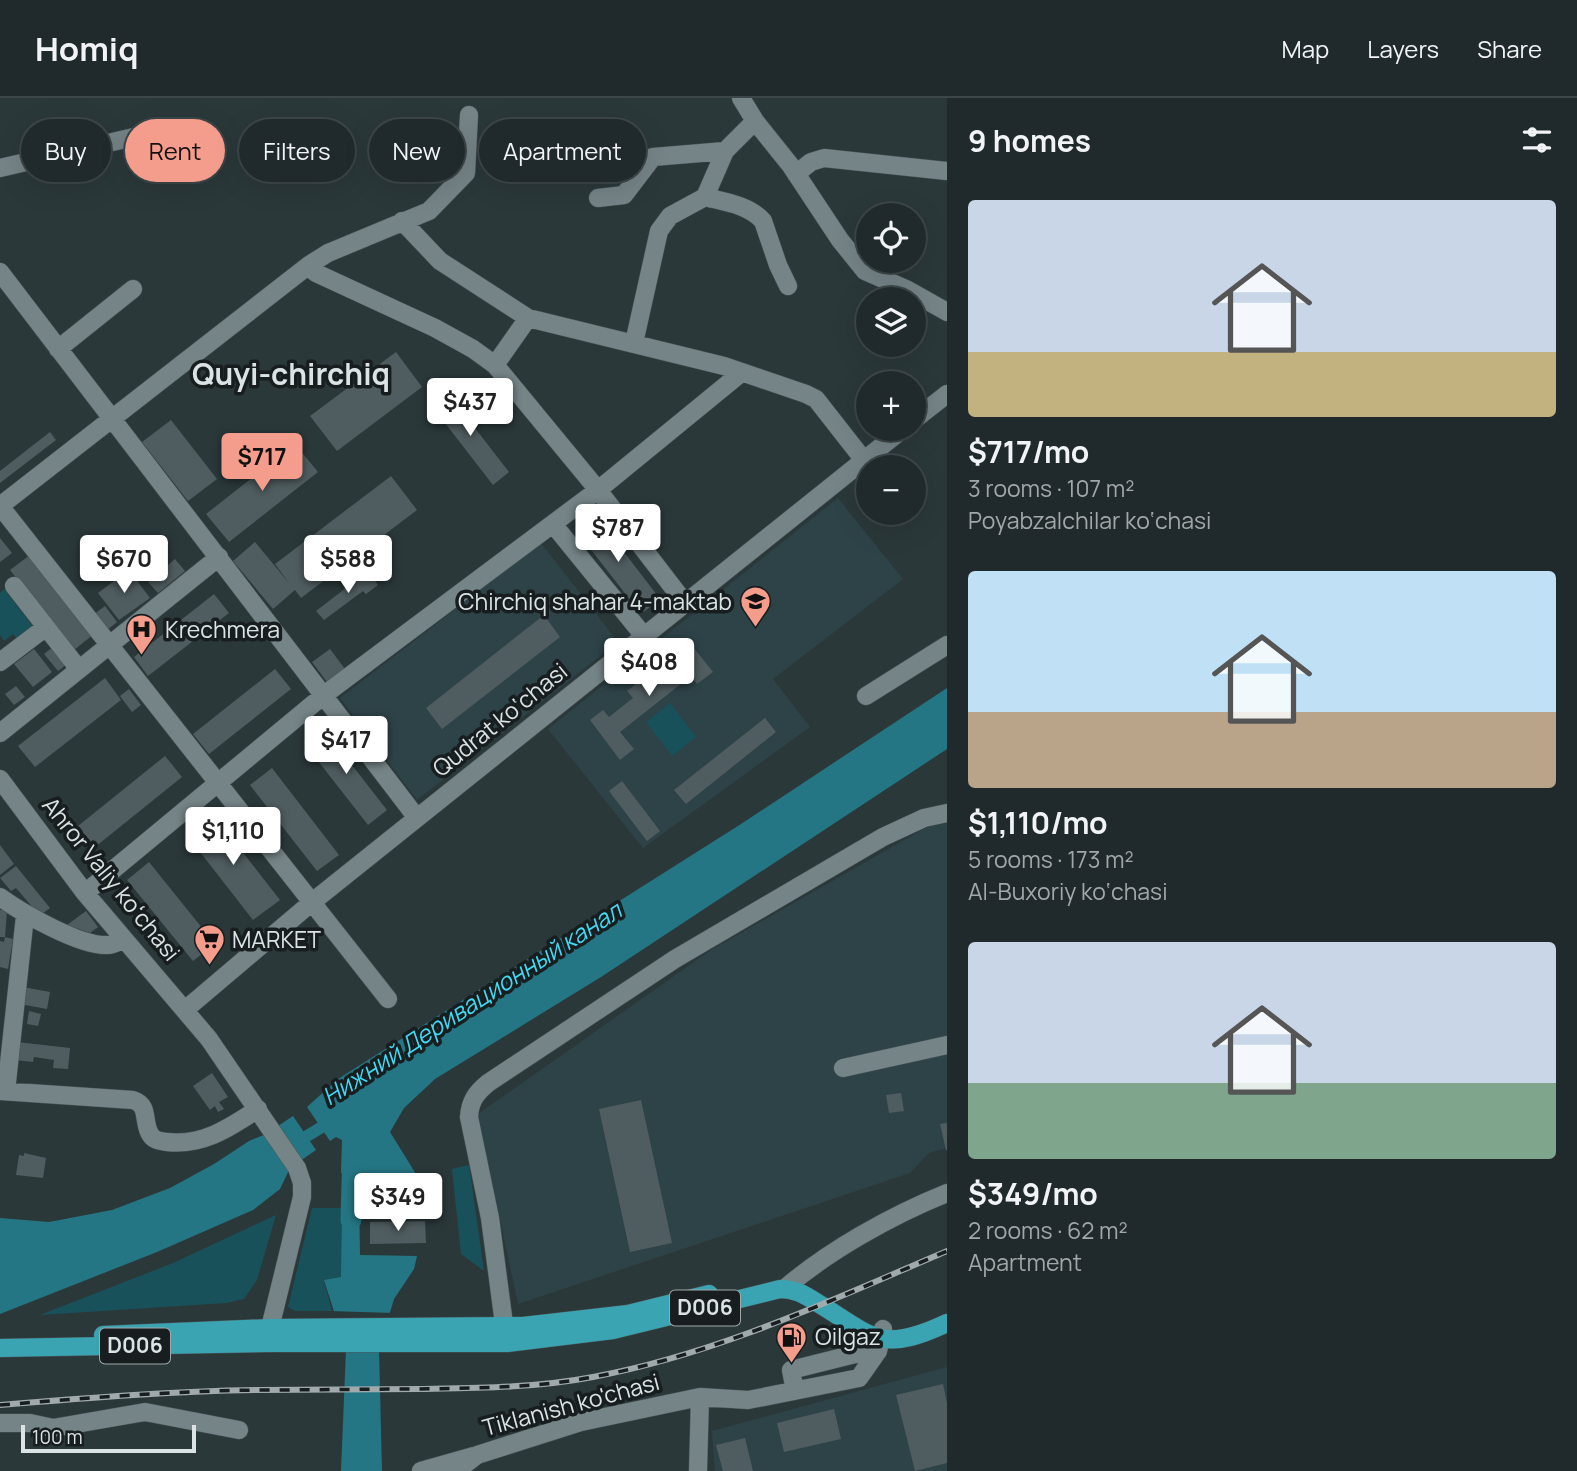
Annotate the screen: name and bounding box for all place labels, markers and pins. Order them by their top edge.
pin: $437 [429,378,511,438]
pin: $717 [221,434,303,493]
pin: $787 [577,504,659,564]
pin: $670 [83,536,165,595]
pin: $588 [307,536,389,595]
place label: Chirchiq shahar 4-maktab [458,585,732,617]
school or university icon: Chirchiq shahar 4-maktab [738,585,772,629]
hospital icon: Krechmera [125,613,159,657]
place label: Krechmera [165,613,280,645]
pin: $408 [608,638,690,698]
pin: $417 [305,716,387,776]
pin: $1,110 [176,808,290,867]
supermarket icon: MARKET [192,923,226,967]
place label: MARKET [232,923,321,955]
pin: $349 [357,1174,439,1233]
fuel station icon: Oilgaz [775,1320,809,1364]
place label: Oilgaz [815,1320,881,1352]

